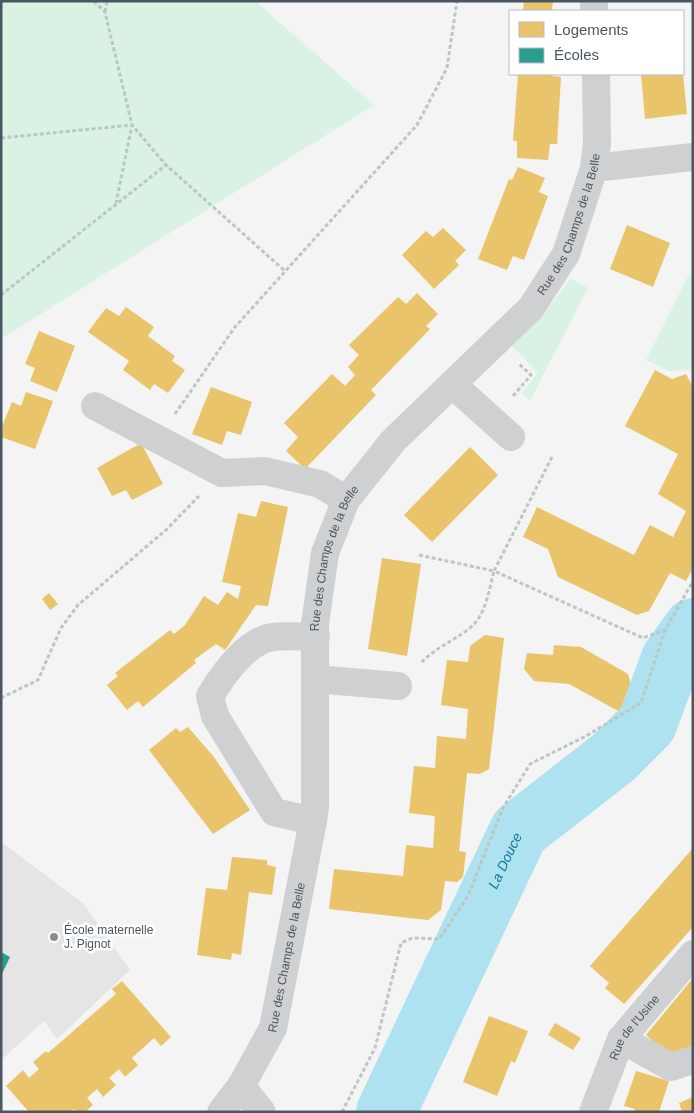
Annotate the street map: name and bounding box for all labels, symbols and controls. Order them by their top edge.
legend [509,10,684,75]
text: Logements [554,21,628,38]
text: Écoles [554,46,599,63]
street label: Rue des Champs de la Belle [534,152,603,298]
street label: Rue des Champs de la Belle [308,483,362,631]
water label: La Douce [485,830,525,891]
street label: Rue des Champs de la Belle [265,881,308,1033]
place label: École maternelle J. Pignot [64,922,154,951]
marker: École maternelle J. Pignot [48,931,60,943]
street label: Rue de l'Usine [607,992,663,1062]

